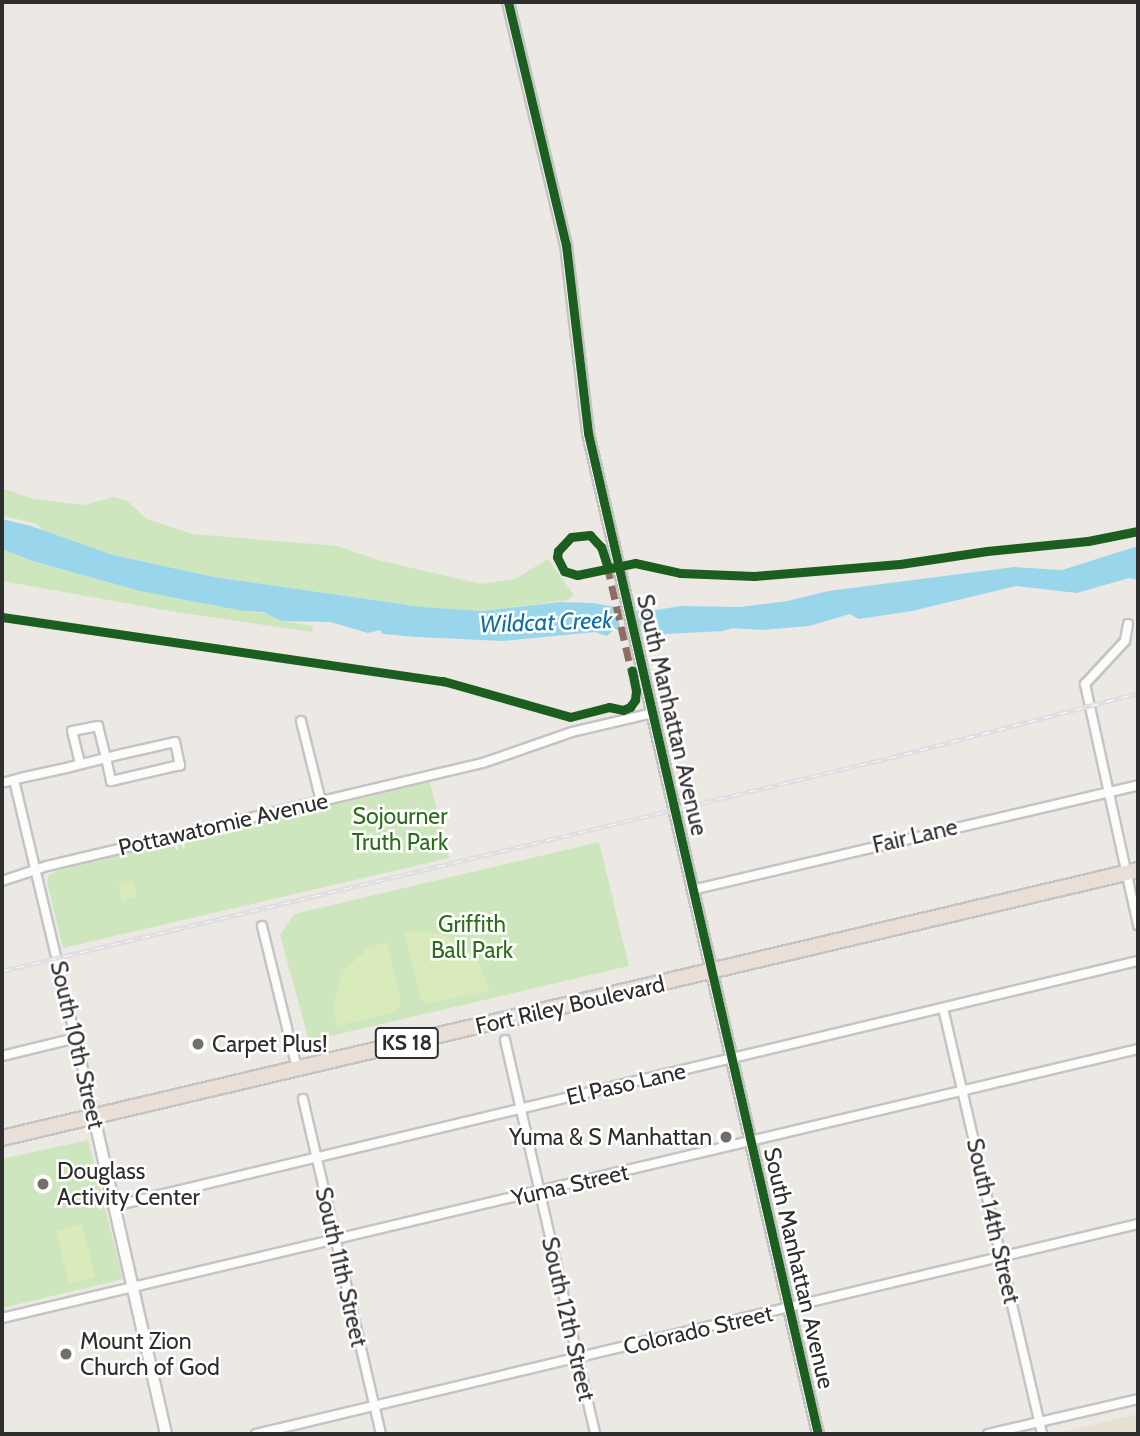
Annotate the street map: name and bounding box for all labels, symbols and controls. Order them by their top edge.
street label: South Manhattan Avenue [631,592,713,838]
water label: Wildcat Creek [479,605,613,639]
street label: Pottawatomie Avenue [116,786,330,862]
park label: Sojourner Truth Park [352,802,448,856]
street label: Fair Lane [870,813,960,859]
park label: Griffith Ball Park [431,910,513,964]
street label: South 10th Street [44,958,110,1132]
street label: Fort Riley Boulevard [473,970,667,1040]
road number: KS 18 [374,1026,440,1060]
place label: Carpet Plus! [212,1030,328,1058]
marker: Carpet Plus! [190,1036,206,1052]
street label: El Paso Lane [564,1057,688,1111]
place label: Yuma & S Manhattan [509,1123,712,1151]
marker: Yuma & S Manhattan [718,1129,734,1145]
street label: South 14th Street [961,1136,1025,1306]
street label: South Manhattan Avenue [758,1145,840,1391]
place label: Douglass Activity Center [57,1157,200,1211]
street label: Yuma Street [509,1158,631,1212]
marker: Douglass Activity Center [35,1176,51,1192]
street label: South 11th Street [309,1184,373,1350]
street label: South 12th Street [536,1234,600,1404]
street label: Colorado Street [621,1299,775,1361]
place label: Mount Zion Church of God [80,1327,220,1381]
marker: Mount Zion Church of God [58,1346,74,1362]

